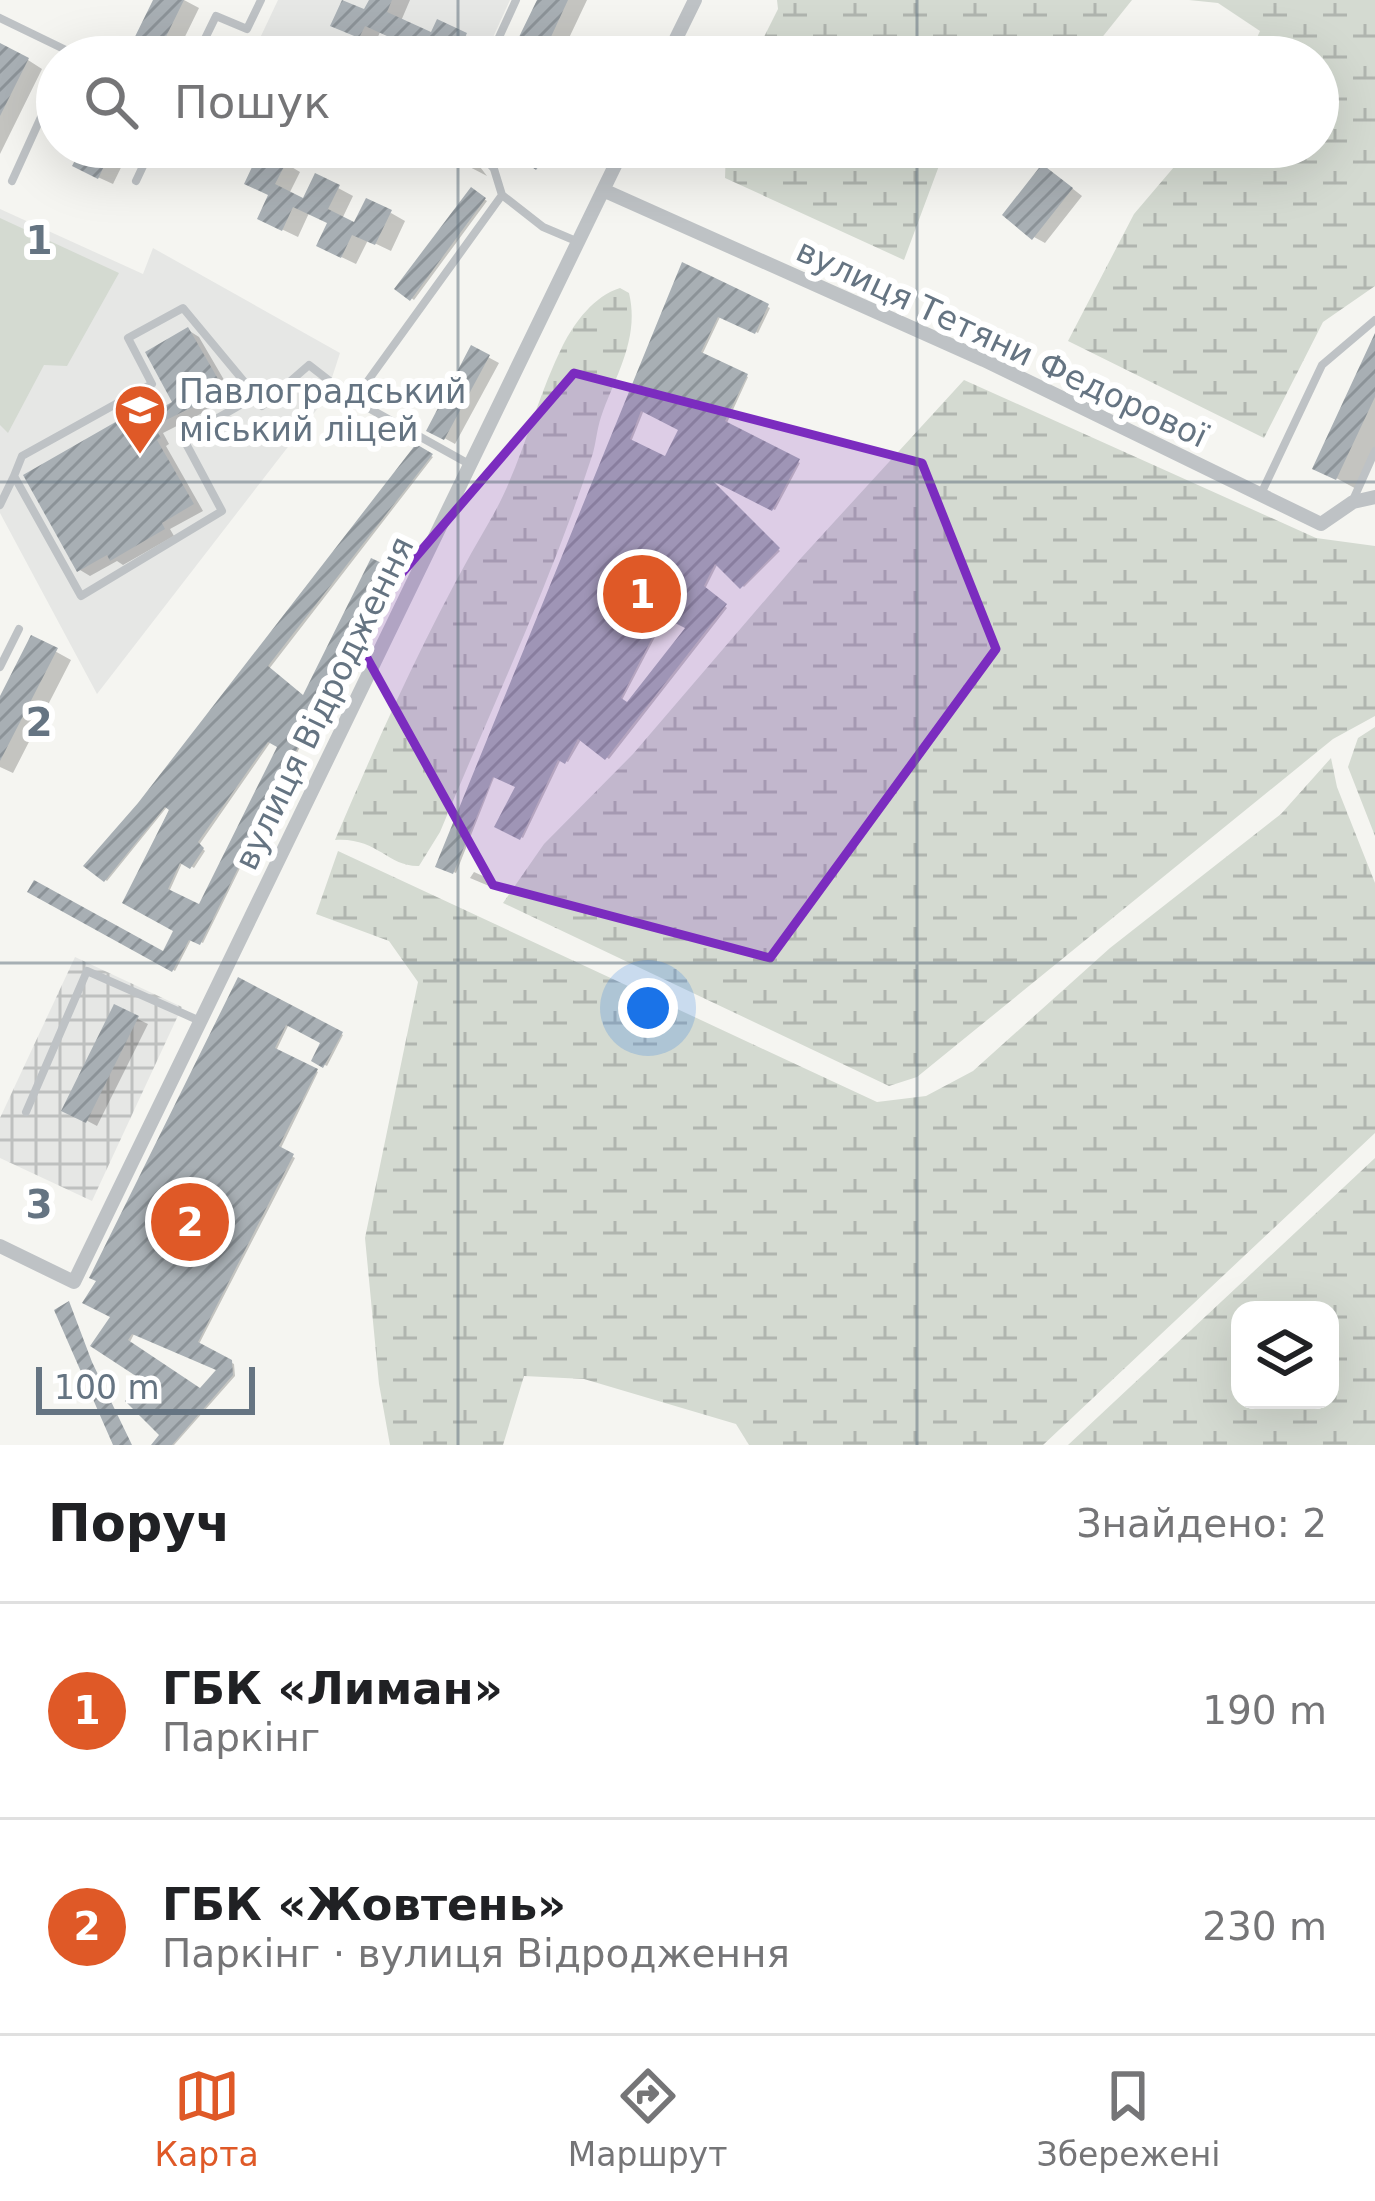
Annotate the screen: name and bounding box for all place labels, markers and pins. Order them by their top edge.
place label: Павлоградський міський ліцей [179,372,467,449]
school or university icon: Павлоградський міський ліцей [112,382,168,456]
pin: 1 [603,549,681,639]
pin: 2 [151,1177,229,1267]

